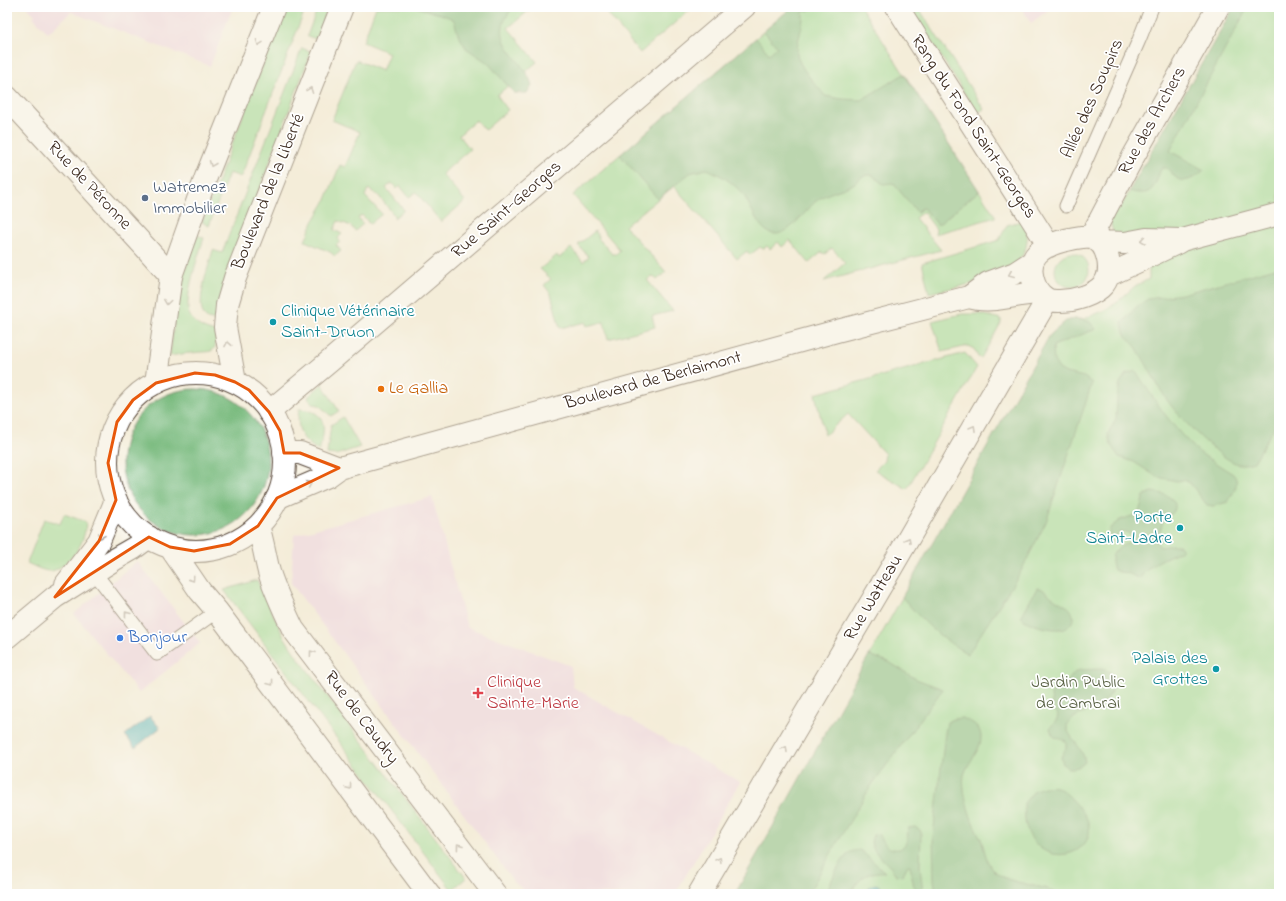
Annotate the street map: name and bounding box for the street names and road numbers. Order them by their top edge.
street label: Rang du Fond Saint-Georges [903,30,1042,225]
street label: Allée des Soupirs [1055,35,1131,163]
street label: Rue des Archers [1112,62,1194,180]
street label: Boulevard de la Liberté [225,109,313,275]
street label: Rue de Péronne [41,136,138,237]
street label: Rue Saint-Georges [446,155,568,266]
street label: Boulevard de Berlaimont [561,345,744,417]
street label: Rue Watteau [838,550,910,646]
street label: Rue de Caudry [317,666,405,770]

